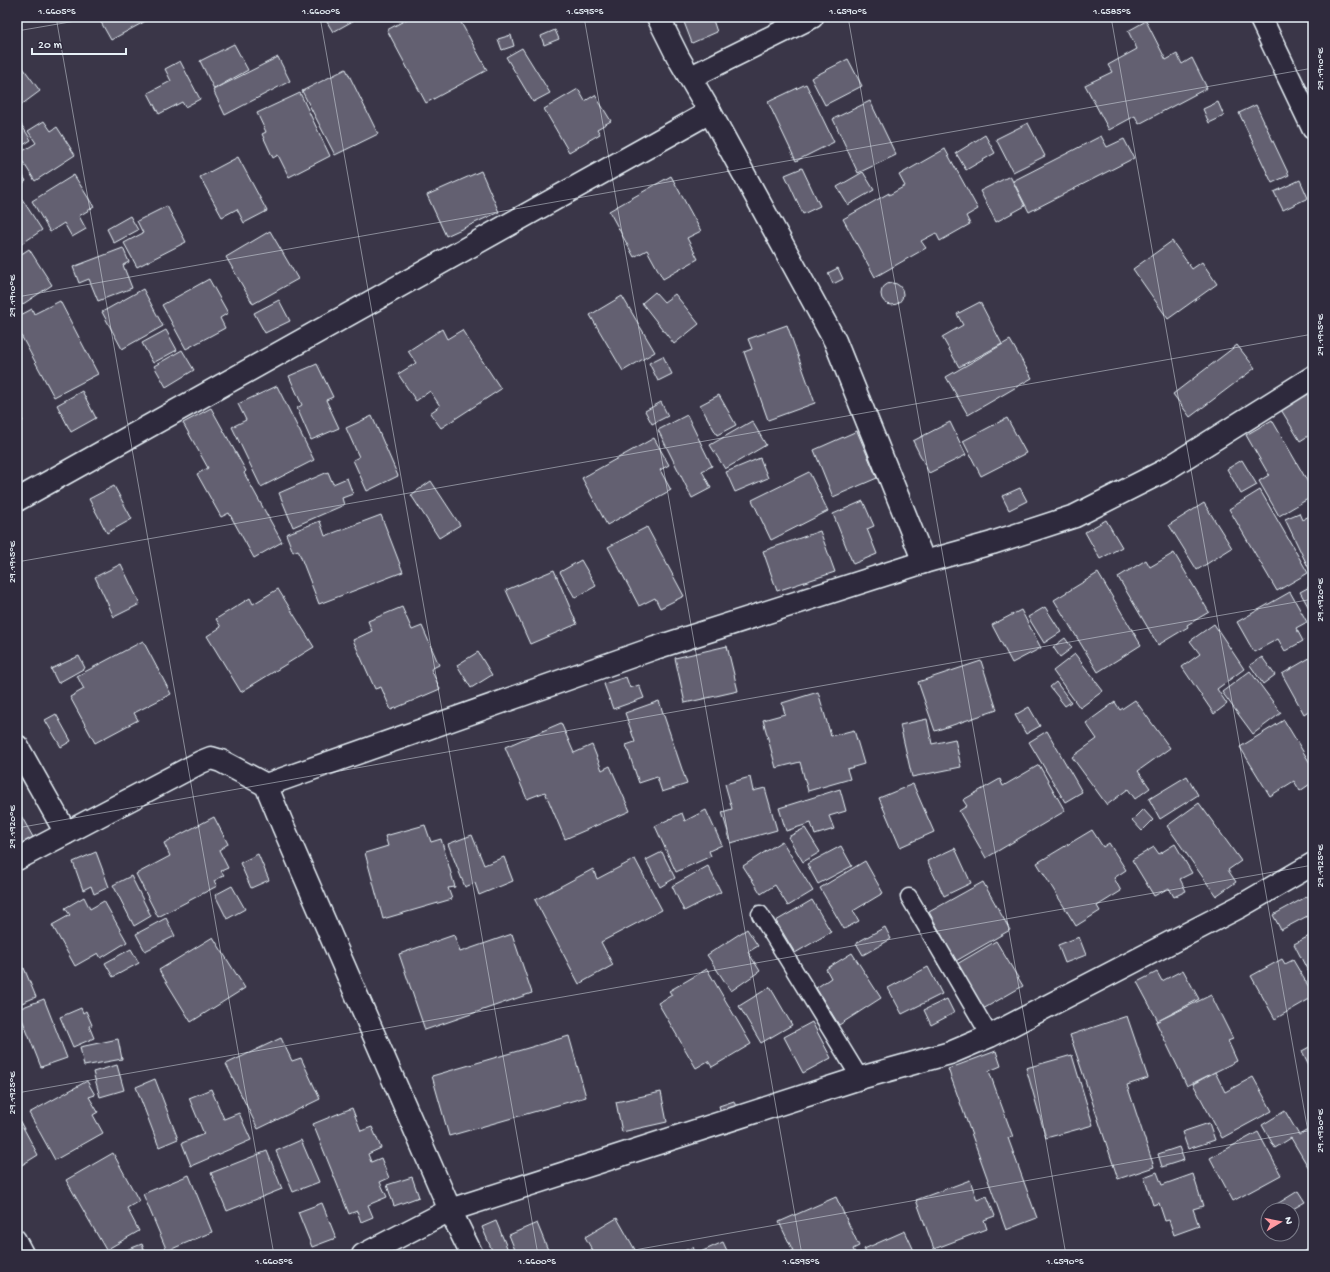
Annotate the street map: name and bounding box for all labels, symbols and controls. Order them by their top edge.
text: 1.6605°S [37,6,76,18]
text: 1.6600°S [301,6,340,18]
text: 1.6595°S [566,6,604,18]
text: 1.6590°S [828,6,867,18]
text: 1.6585°S [1092,6,1131,18]
scale bar [32,30,126,56]
text: 20 m [38,39,63,53]
text: 29.1910°E [1315,47,1327,90]
text: 29.1910°E [7,274,19,317]
text: 29.1915°E [1315,313,1327,356]
text: 29.1915°E [7,540,19,583]
text: 29.1920°E [1315,578,1327,622]
text: 29.1920°E [7,805,19,849]
text: 29.1925°E [1315,844,1327,888]
text: 29.1925°E [7,1071,19,1115]
text: 29.1930°E [1315,1108,1327,1153]
north arrow [1260,1202,1300,1242]
text: N [1281,1216,1294,1225]
text: 1.6605°S [254,1256,293,1268]
text: 1.6600°S [517,1256,556,1268]
text: 1.6595°S [782,1256,820,1268]
text: 1.6590°S [1045,1256,1084,1268]

